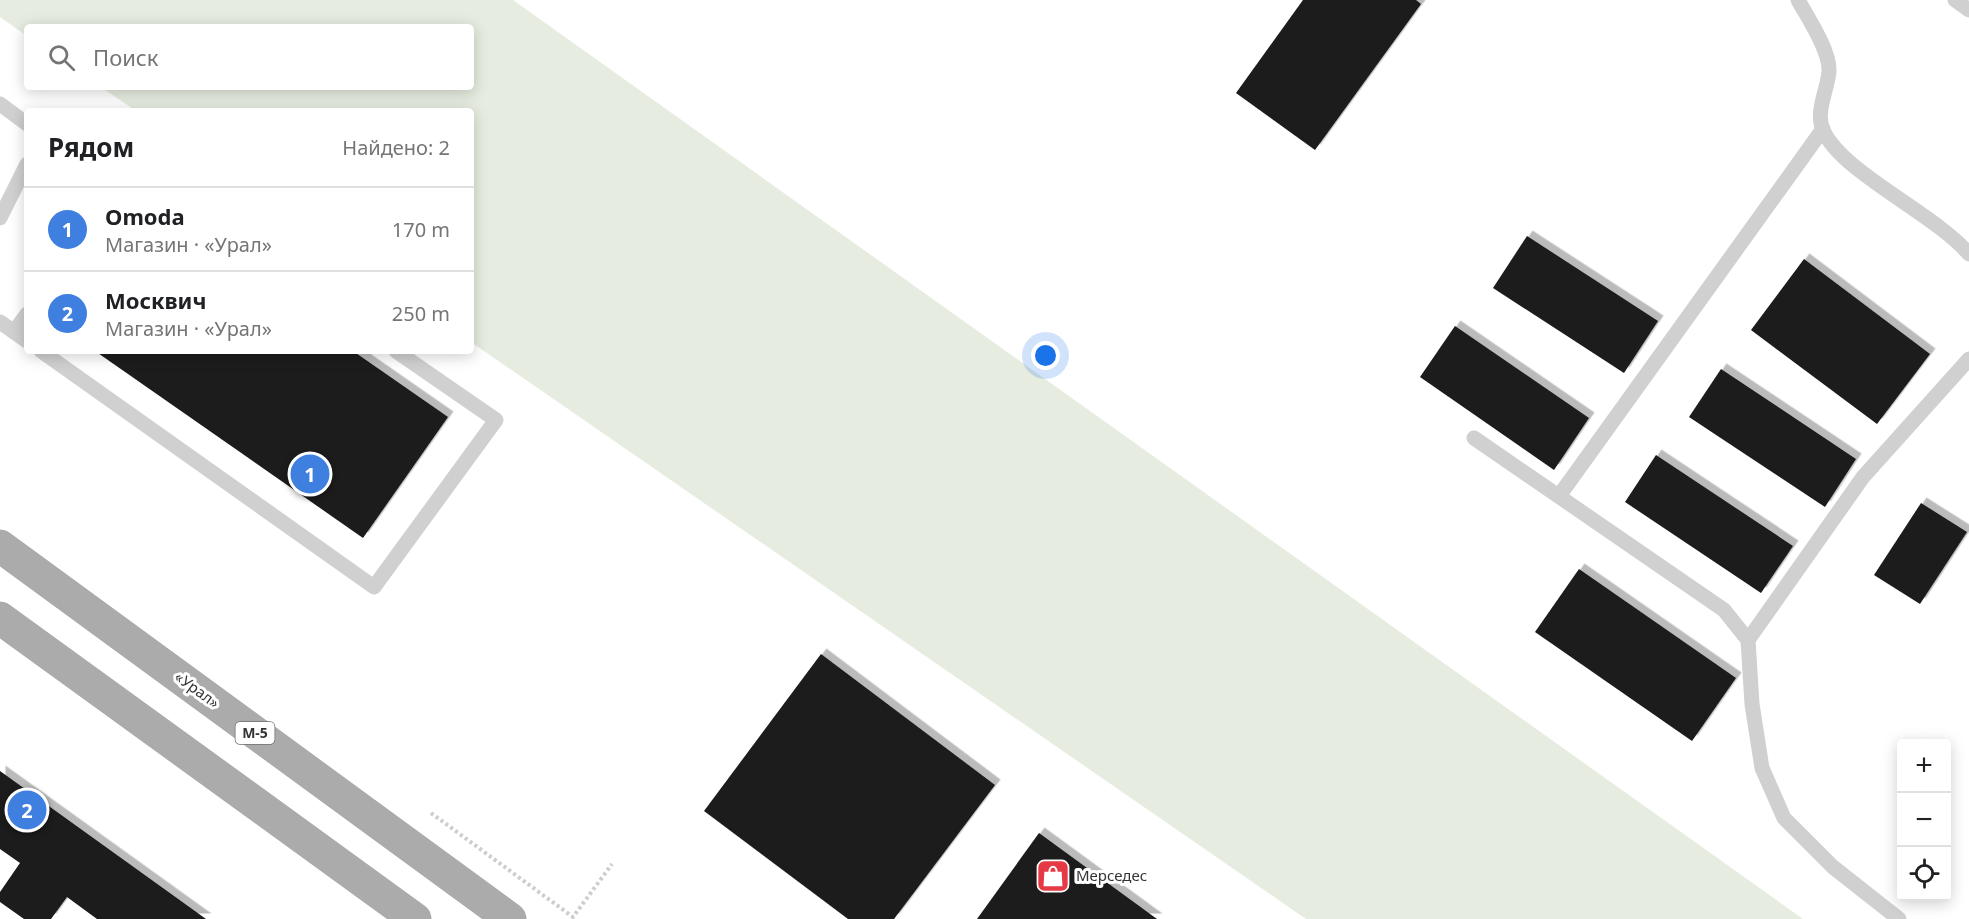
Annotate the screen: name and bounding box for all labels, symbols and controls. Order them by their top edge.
search box [24,24,474,90]
icon: search [45,41,78,74]
text: Поиск [93,42,158,72]
text: Рядом [48,129,134,165]
text: Найдено: 2 [342,134,450,161]
text: Omoda [105,201,185,231]
text: 1 [62,216,73,243]
text: 170 m [392,216,450,243]
text: Магазин · «Урал» [105,231,272,258]
text: Москвич [105,285,206,315]
text: 2 [62,300,73,327]
text: 250 m [392,300,450,327]
text: Магазин · «Урал» [105,315,272,342]
your location [1031,341,1060,370]
pin: 1 [290,452,330,496]
street label: «Урал» [171,666,224,712]
road number: М-5 [236,722,274,744]
map controls [1897,739,1951,901]
button: + [1897,739,1951,793]
pin: 2 [8,788,46,832]
button: − [1897,793,1951,847]
button: locate [1897,847,1951,901]
shop icon: Мерседес [1035,858,1071,894]
place label: Мерседес [1076,865,1147,885]

